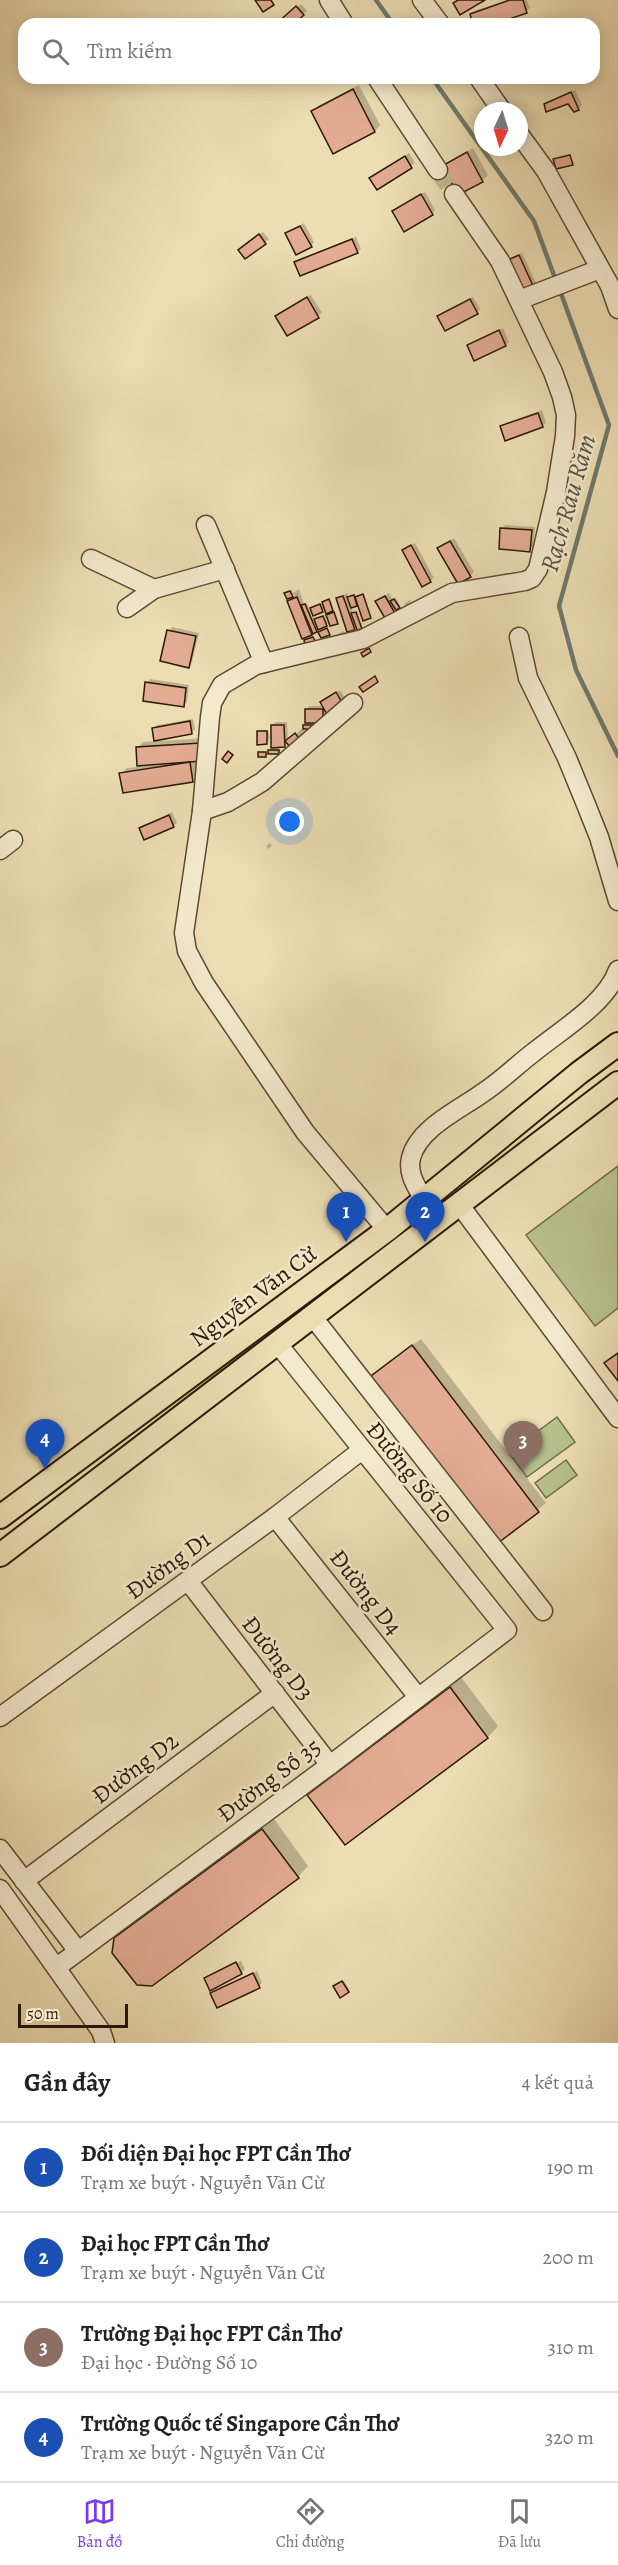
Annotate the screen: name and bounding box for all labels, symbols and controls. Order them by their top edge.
search box [18,18,600,84]
icon: search [39,35,72,68]
text: Tìm kiếm [87,36,173,66]
north arrow [474,102,528,156]
water label: Rạch Rau Răm [532,430,604,576]
your location [275,807,304,836]
pin: 1 [326,1192,366,1242]
pin: 2 [406,1192,444,1242]
street label: Nguyễn Văn Cừ [183,1237,323,1354]
street label: Đường Số 10 [359,1414,461,1530]
pin: 4 [26,1420,64,1469]
pin: 3 [504,1422,542,1471]
street label: Đường D1 [119,1523,217,1607]
street label: Đường D4 [322,1543,410,1642]
street label: Đường D3 [235,1609,321,1707]
street label: Đường D2 [85,1725,185,1811]
street label: Đường Số 35 [211,1731,327,1829]
scale bar [18,2001,128,2028]
text: 50 m [27,2003,59,2025]
text: Gần đây [24,2065,110,2100]
text: 4 kết quả [521,2069,594,2096]
text: Đối diện Đại học FPT Cần Thơ [81,2139,350,2169]
text: 1 [40,2154,47,2181]
text: 190 m [547,2154,594,2181]
text: Trạm xe buýt · Nguyễn Văn Cừ [81,2169,325,2196]
text: Đại học FPT Cần Thơ [81,2229,269,2259]
text: 2 [39,2244,48,2271]
text: 200 m [543,2244,594,2271]
text: Trạm xe buýt · Nguyễn Văn Cừ [81,2259,325,2286]
text: Trường Đại học FPT Cần Thơ [81,2319,342,2349]
text: 3 [39,2334,48,2361]
text: 310 m [548,2334,594,2361]
text: Đại học · Đường Số 10 [81,2349,257,2376]
text: Trường Quốc tế Singapore Cần Thơ [81,2409,399,2439]
text: 4 [39,2424,48,2451]
text: 320 m [545,2424,594,2451]
text: Trạm xe buýt · Nguyễn Văn Cừ [81,2439,325,2466]
tab: Bản đồ [77,2495,122,2553]
tab: Chỉ đường [276,2495,344,2553]
tab: Đã lưu [498,2495,541,2553]

